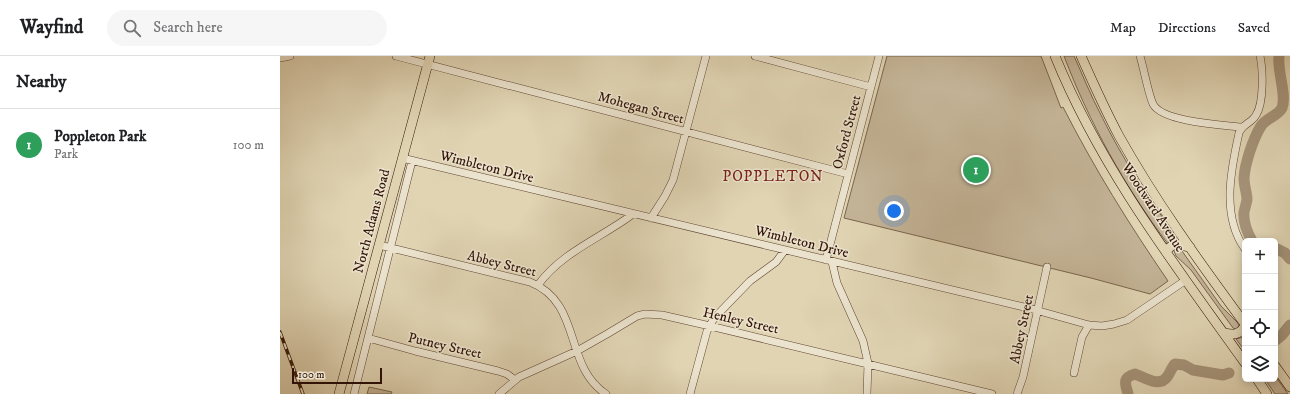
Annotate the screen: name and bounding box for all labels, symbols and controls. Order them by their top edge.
search box [107,10,387,46]
text: Wayfind [20,16,83,39]
icon: search [121,17,143,39]
text: Search here [153,18,223,37]
text: Map [1110,19,1136,37]
text: Directions [1158,19,1216,37]
text: Saved [1238,19,1270,37]
text: Nearby [16,71,66,93]
street label: Mohegan Street [596,88,686,128]
street label: Oxford Street [828,93,866,171]
text: Poppleton Park [54,127,147,146]
text: 1 [27,137,31,153]
text: 100 m [233,137,264,153]
text: Park [54,146,78,162]
street label: Wimbleton Drive [437,146,536,187]
pin: 1 [963,155,989,185]
street label: Woodward Avenue [1117,159,1189,256]
street label: North Adams Road [349,167,395,275]
district label: POPPLETON [722,167,824,186]
your location [884,201,904,221]
street label: Wimbleton Drive [752,221,851,262]
map controls [1242,238,1278,382]
button: + [1242,238,1278,274]
street label: Abbey Street [465,247,539,281]
button: − [1242,274,1278,310]
street label: Abbey Street [1006,292,1038,366]
street label: Henley Street [701,304,781,339]
button: locate [1242,310,1278,346]
street label: Putney Street [406,329,484,363]
button: layers [1242,346,1278,382]
scale bar [292,366,382,385]
text: 100 m [298,368,324,382]

